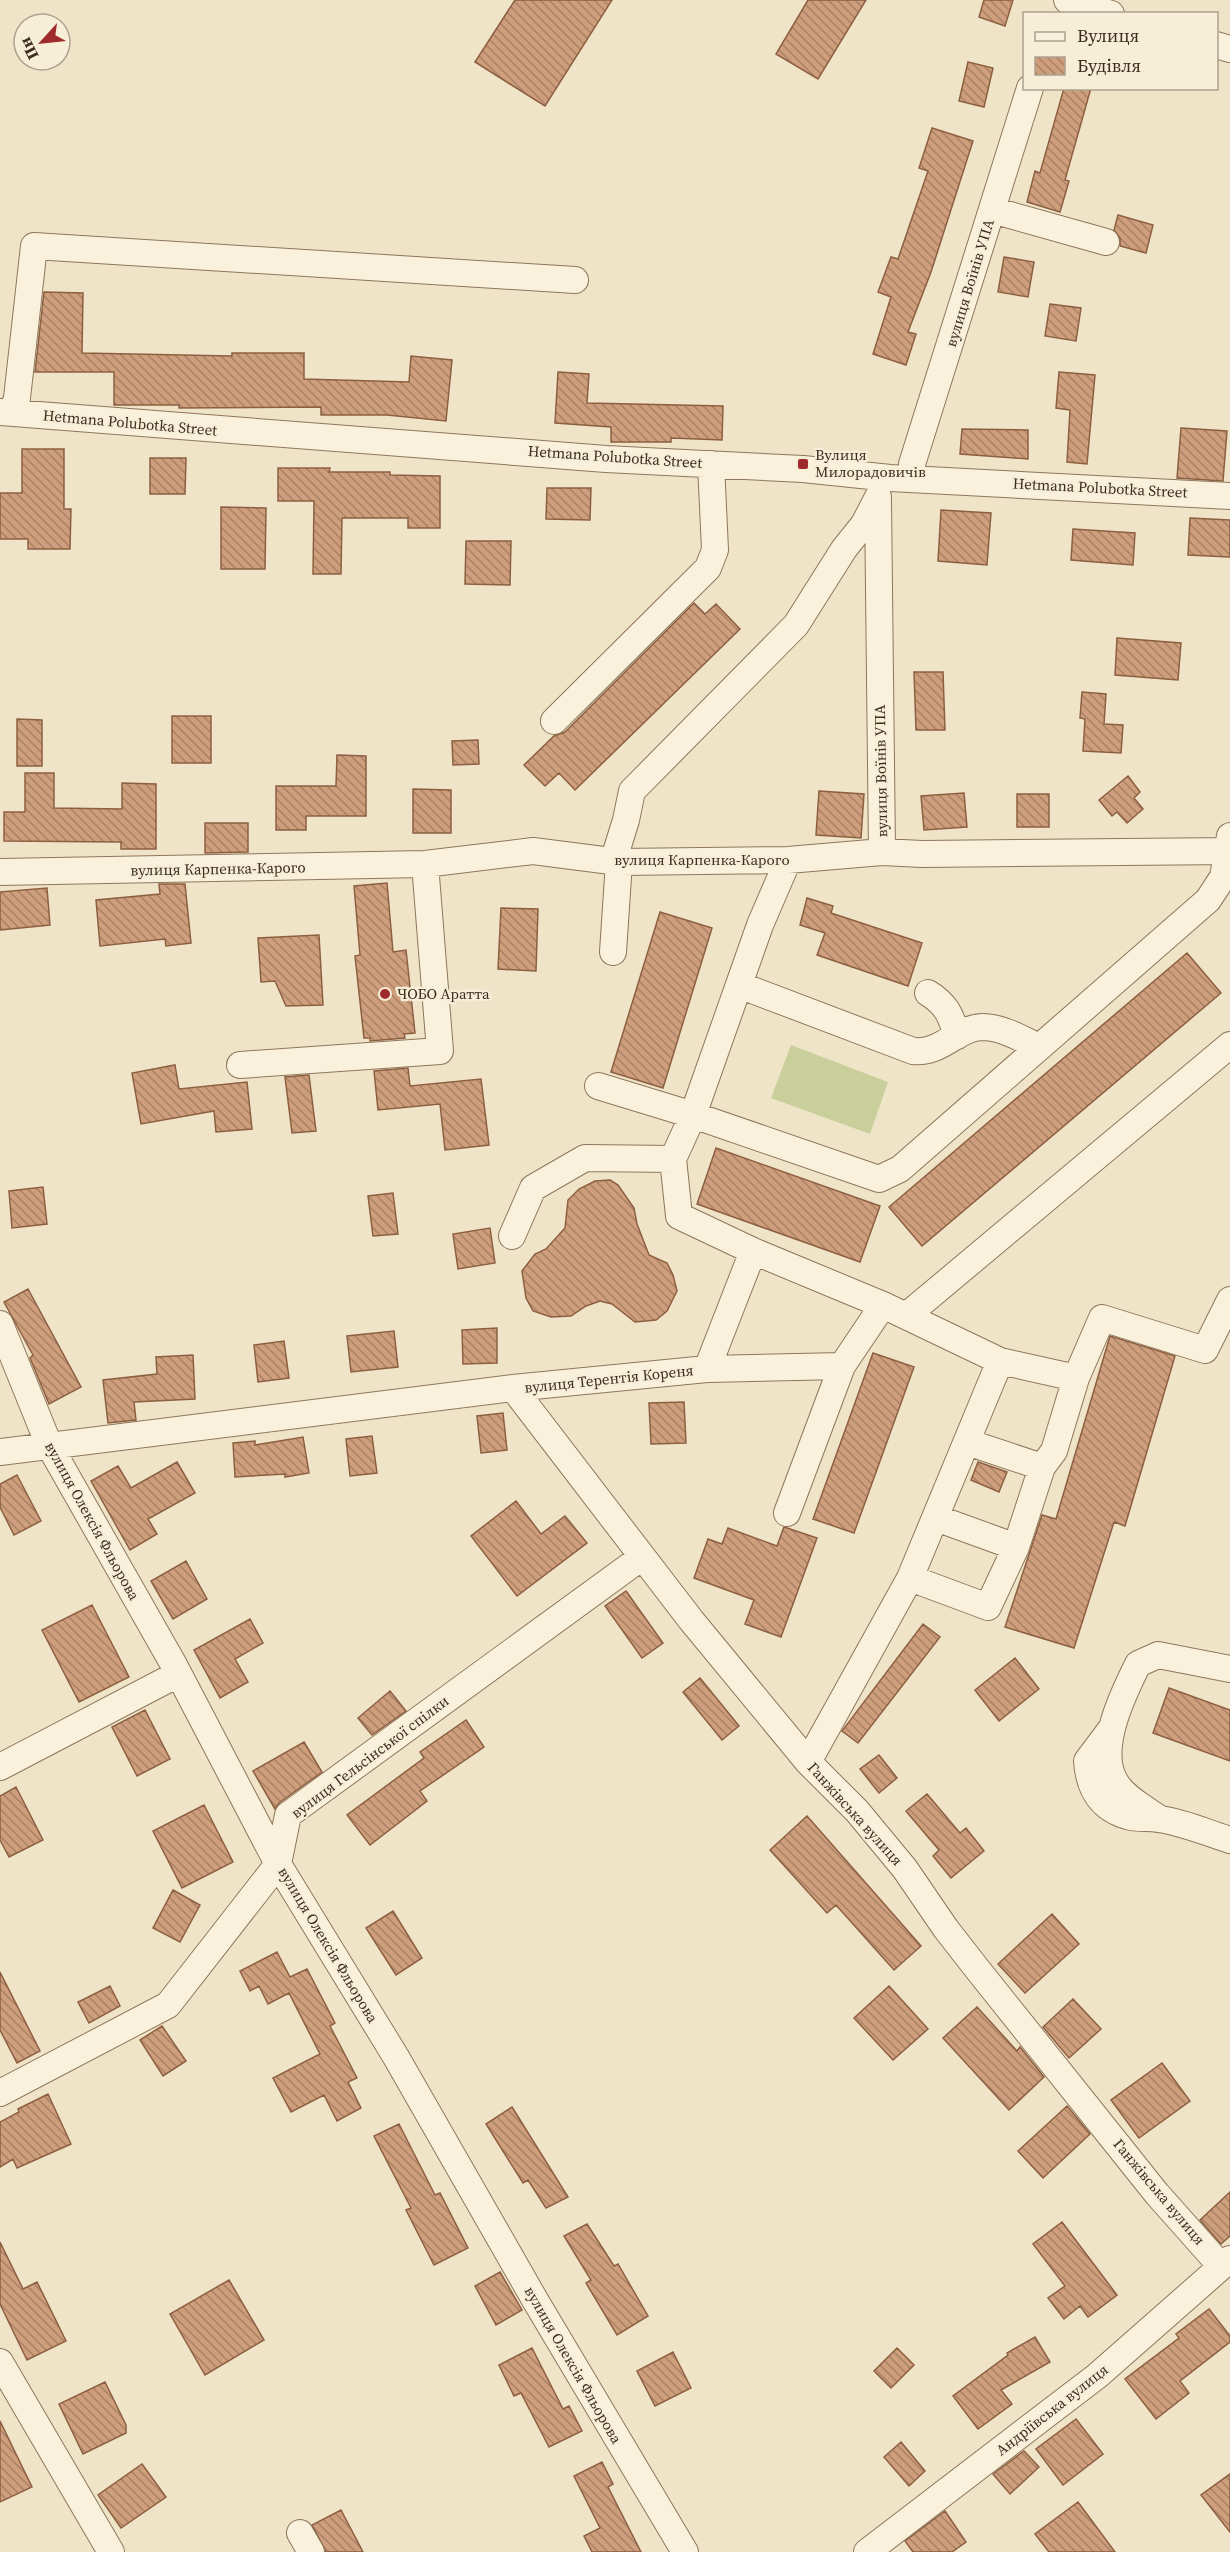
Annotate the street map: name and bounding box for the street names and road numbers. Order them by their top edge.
street label: вулиця Воїнів УПА [940,216,999,349]
street label: Hetmana Polubotka Street [42,404,218,441]
street label: Hetmana Polubotka Street [527,440,703,473]
street label: Hetmana Polubotka Street [1012,472,1188,503]
street label: вулиця Воїнів УПА [869,704,892,838]
street label: вулиця Карпенка-Карого [614,849,790,870]
street label: вулиця Карпенка-Карого [130,856,306,881]
street label: вулиця Терентія Кореня [523,1359,695,1398]
street label: вулиця Олексія Фльорова [40,1438,145,1604]
street label: вулиця Гельсінської спілки [286,1690,453,1823]
street label: Ганжівська вулиця [803,1757,908,1870]
street label: вулиця Олексія Фльорова [273,1863,384,2027]
street label: Ганжівська вулиця [1109,2134,1210,2249]
street label: вулиця Олексія Фльорова [520,2282,627,2448]
street label: Андріївська вулиця [991,2359,1112,2460]

